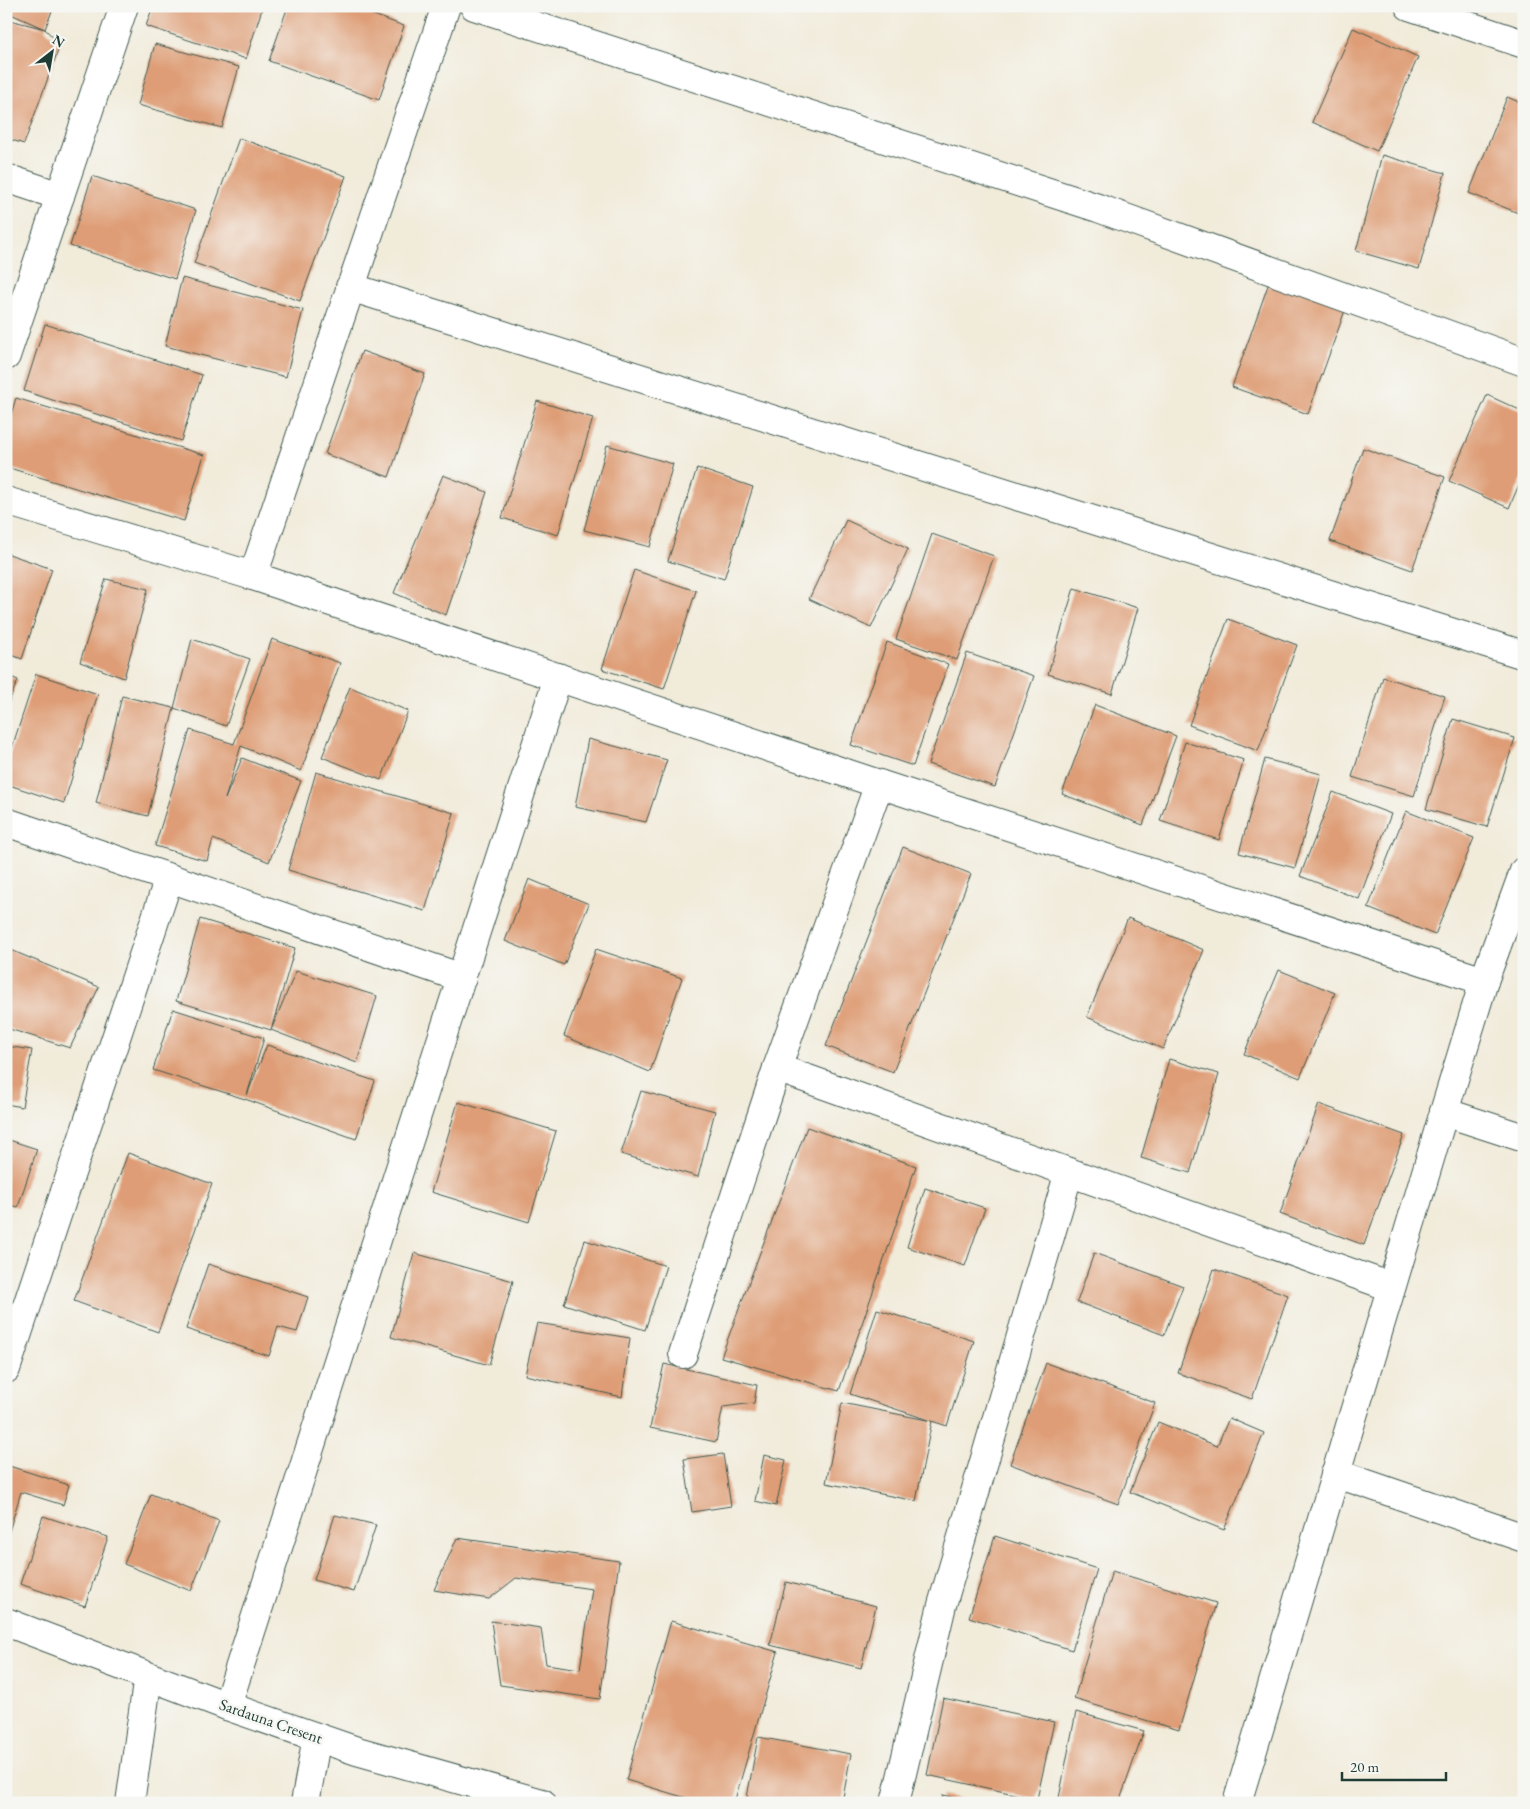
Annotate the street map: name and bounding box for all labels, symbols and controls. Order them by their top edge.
north arrow [28,28,78,78]
text: N [49,30,69,52]
street label: Sardauna Cresent [217,1694,325,1748]
scale bar [1342,1749,1446,1781]
text: 20 m [1350,1757,1379,1776]

